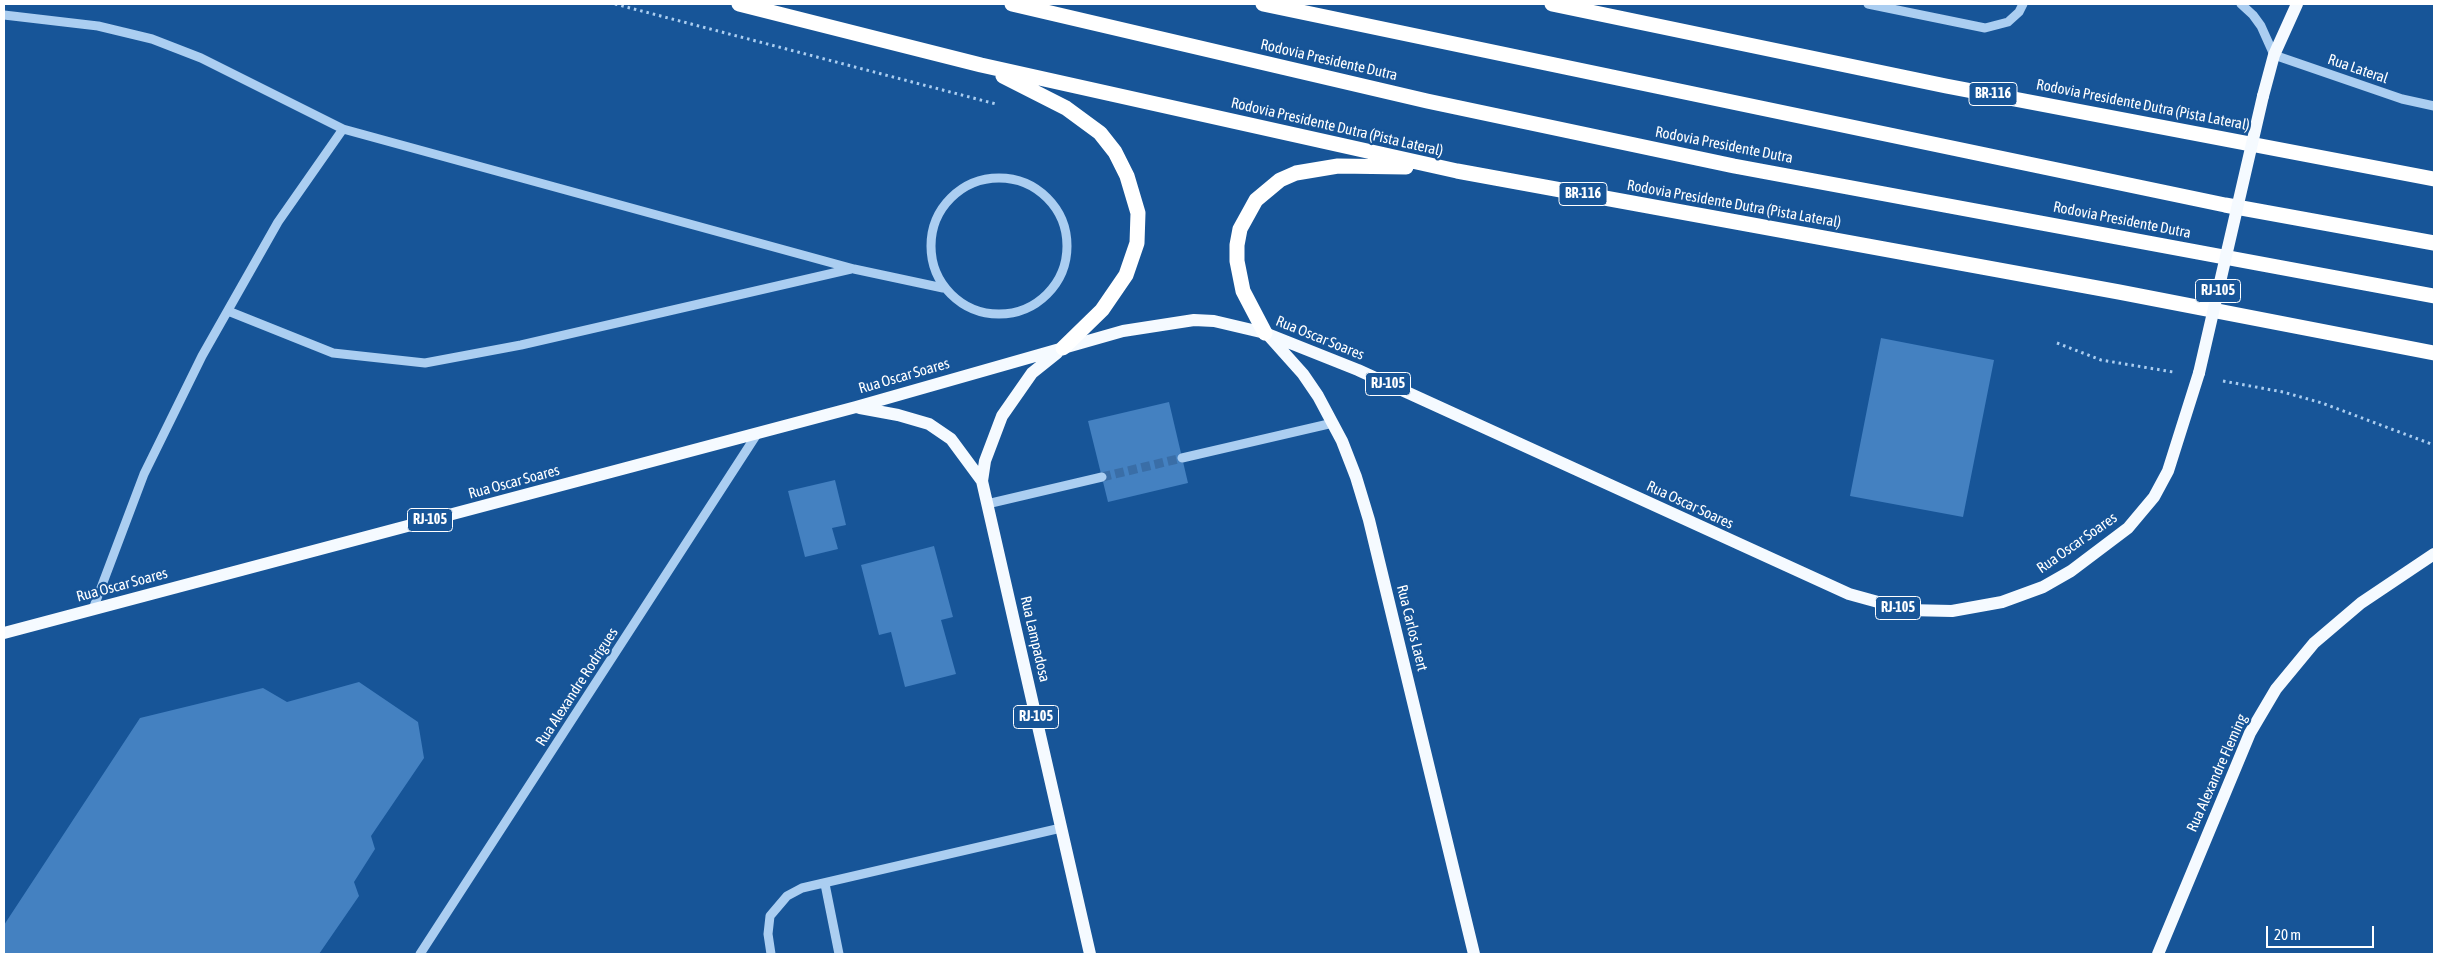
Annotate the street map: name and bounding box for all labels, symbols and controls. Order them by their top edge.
street label: Rodovia Presidente Dutra [1259,36,1399,84]
street label: Rua Lateral [2325,50,2391,88]
street label: Rodovia Presidente Dutra (Pista Lateral) [2035,75,2251,135]
road number: BR-116 [1969,82,2017,106]
street label: Rodovia Presidente Dutra (Pista Lateral) [1229,94,1445,160]
street label: Rodovia Presidente Dutra [1654,123,1794,167]
street label: Rodovia Presidente Dutra (Pista Lateral) [1626,176,1842,232]
road number: BR-116 [1559,182,1607,205]
street label: Rodovia Presidente Dutra [2052,198,2192,242]
road number: RJ-105 [2196,280,2240,302]
street label: Rua Oscar Soares [1273,312,1367,364]
street label: Rua Oscar Soares [856,354,952,398]
road number: RJ-105 [1366,372,1410,396]
street label: Rua Oscar Soares [466,461,562,503]
street label: Rua Oscar Soares [1644,477,1736,533]
road number: RJ-105 [408,508,452,532]
street label: Rua Oscar Soares [2033,509,2121,577]
street label: Rua Oscar Soares [74,564,170,606]
street label: Rua Carlos Laert [1393,583,1431,673]
street label: Rua Lampadosa [1016,594,1054,684]
road number: RJ-105 [1876,596,1920,620]
street label: Rua Alexandre Rodrigues [532,624,622,750]
road number: RJ-105 [1014,706,1058,729]
street label: Rua Alexandre Fleming [2183,711,2251,835]
scale bar [2268,916,2376,948]
text: 20 m [2274,926,2301,943]

